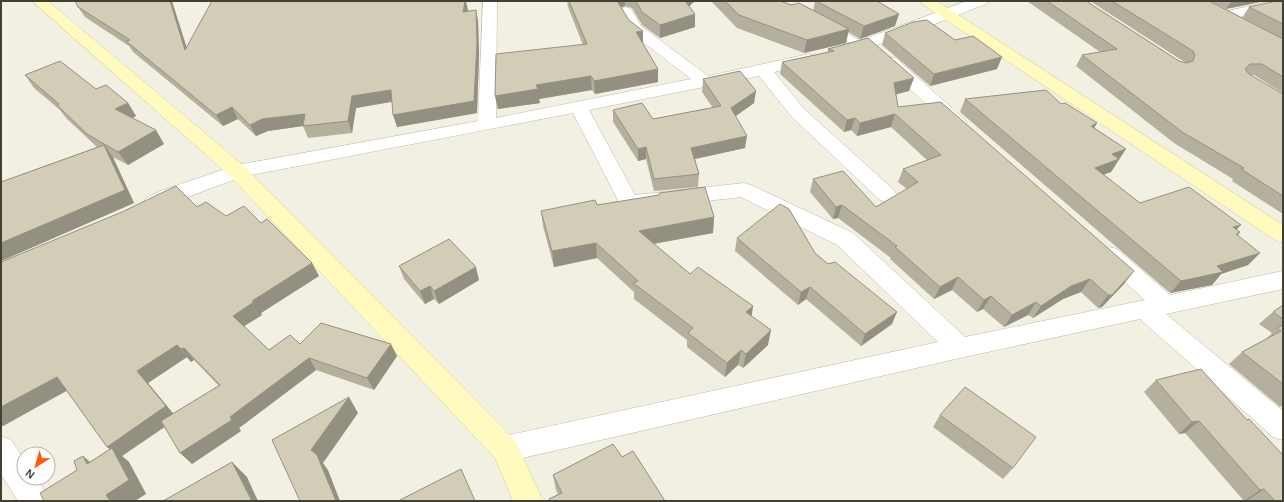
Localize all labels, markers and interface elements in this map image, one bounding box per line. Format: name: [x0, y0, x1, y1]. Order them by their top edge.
north arrow: [16, 446, 56, 486]
text: N: [23, 467, 37, 481]

